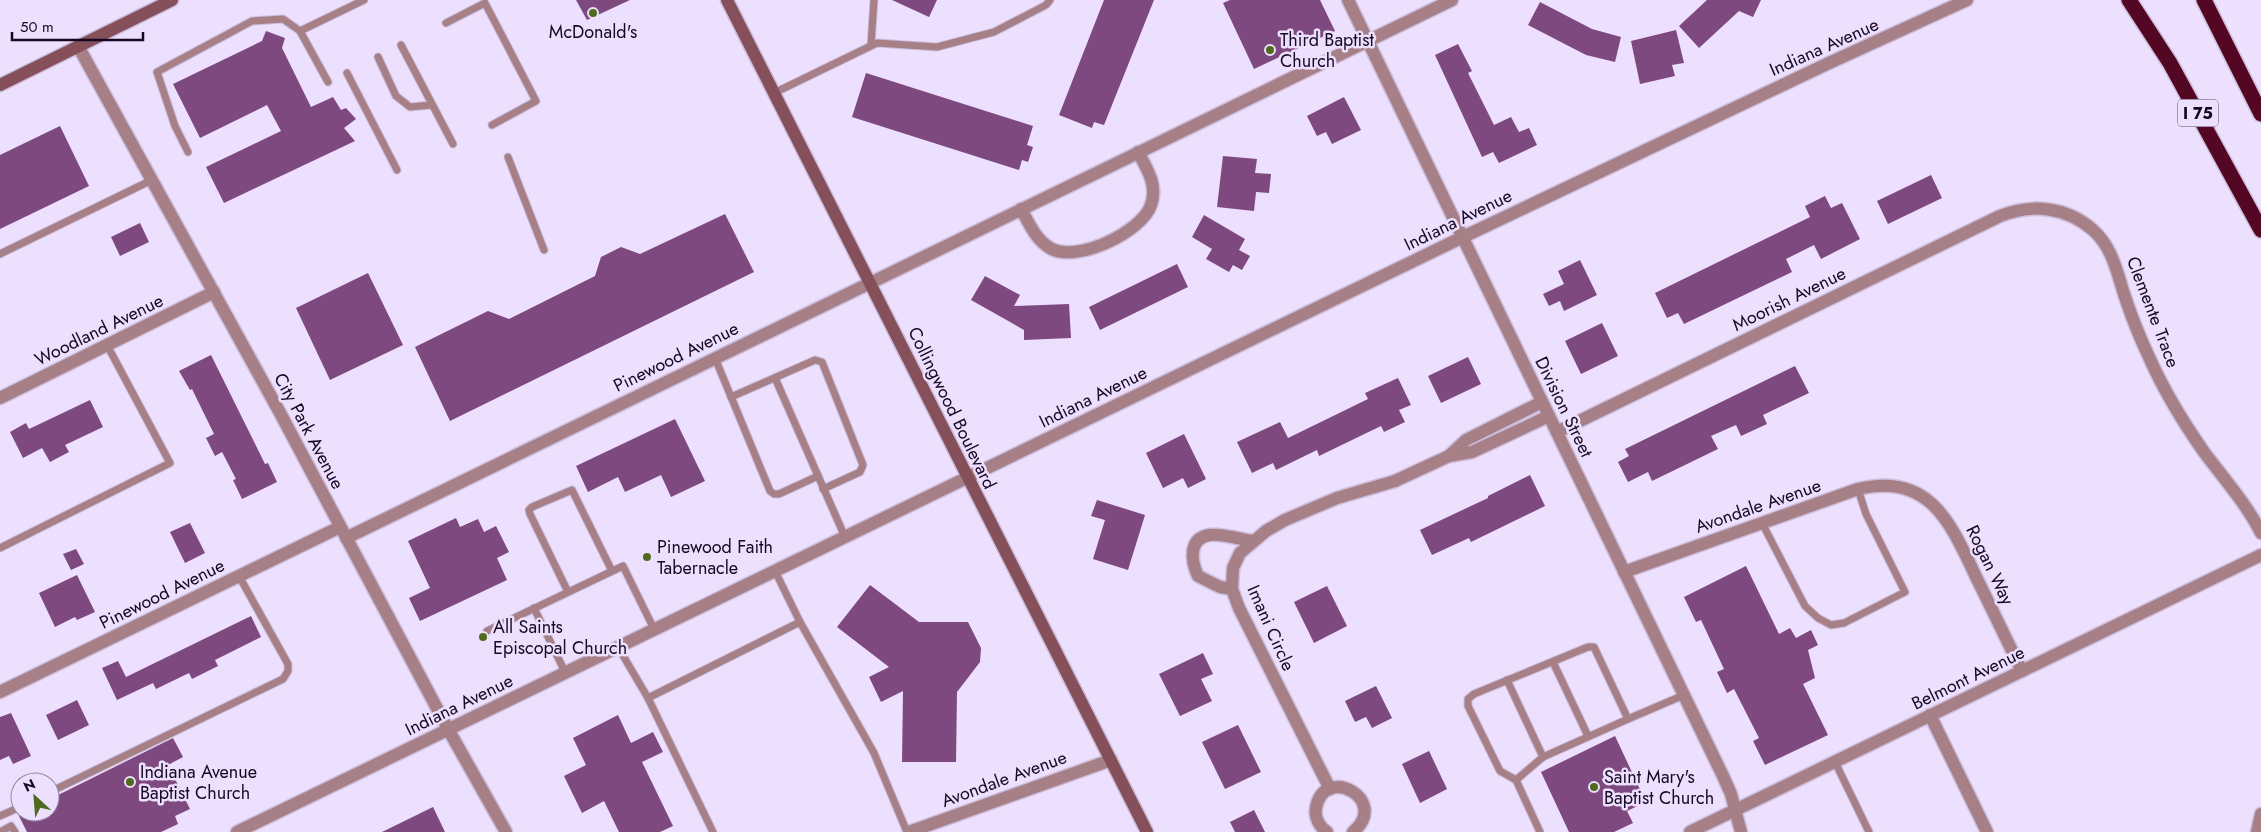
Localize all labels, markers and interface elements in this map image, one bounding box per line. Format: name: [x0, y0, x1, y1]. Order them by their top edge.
marker: McDonald's: [587, 7, 599, 19]
scale bar: [12, 10, 144, 42]
street label: Indiana Avenue: [1765, 11, 1883, 83]
text: 50 m: [20, 16, 54, 38]
place label: McDonald's: [549, 19, 637, 45]
place label: Third Baptist Church: [1280, 27, 1375, 74]
marker: Third Baptist Church: [1264, 44, 1276, 56]
road number: I 75: [2178, 100, 2218, 126]
street label: Indiana Avenue: [1400, 183, 1516, 257]
street label: Clemente Trace: [2120, 253, 2186, 371]
street label: Moorish Avenue: [1728, 260, 1850, 338]
street label: Woodland Avenue: [30, 288, 168, 372]
street label: Pinewood Avenue: [609, 315, 743, 399]
street label: Collingwood Boulevard: [901, 322, 1003, 494]
street label: Division Street: [1528, 352, 1600, 462]
street label: Indiana Avenue: [1035, 360, 1151, 434]
street label: City Park Avenue: [267, 368, 351, 494]
street label: Avondale Avenue: [1691, 472, 1825, 540]
street label: Rogan Way: [1959, 521, 2021, 609]
place label: Pinewood Faith Tabernacle: [657, 534, 773, 581]
marker: Pinewood Faith Tabernacle: [641, 551, 653, 563]
street label: Pinewood Avenue: [95, 552, 229, 636]
street label: Imani Circle: [1240, 581, 1302, 675]
place label: All Saints Episcopal Church: [493, 614, 627, 661]
marker: All Saints Episcopal Church: [477, 631, 489, 643]
street label: Belmont Avenue: [1907, 639, 2029, 717]
street label: Indiana Avenue: [401, 668, 517, 742]
street label: Avondale Avenue: [938, 744, 1070, 814]
place label: Indiana Avenue Baptist Church: [140, 759, 257, 806]
place label: Saint Mary's Baptist Church: [1604, 764, 1714, 811]
north arrow: [10, 772, 60, 822]
text: N: [20, 774, 39, 797]
marker: Indiana Avenue Baptist Church: [124, 776, 136, 788]
marker: Saint Mary's Baptist Church: [1588, 781, 1600, 793]

